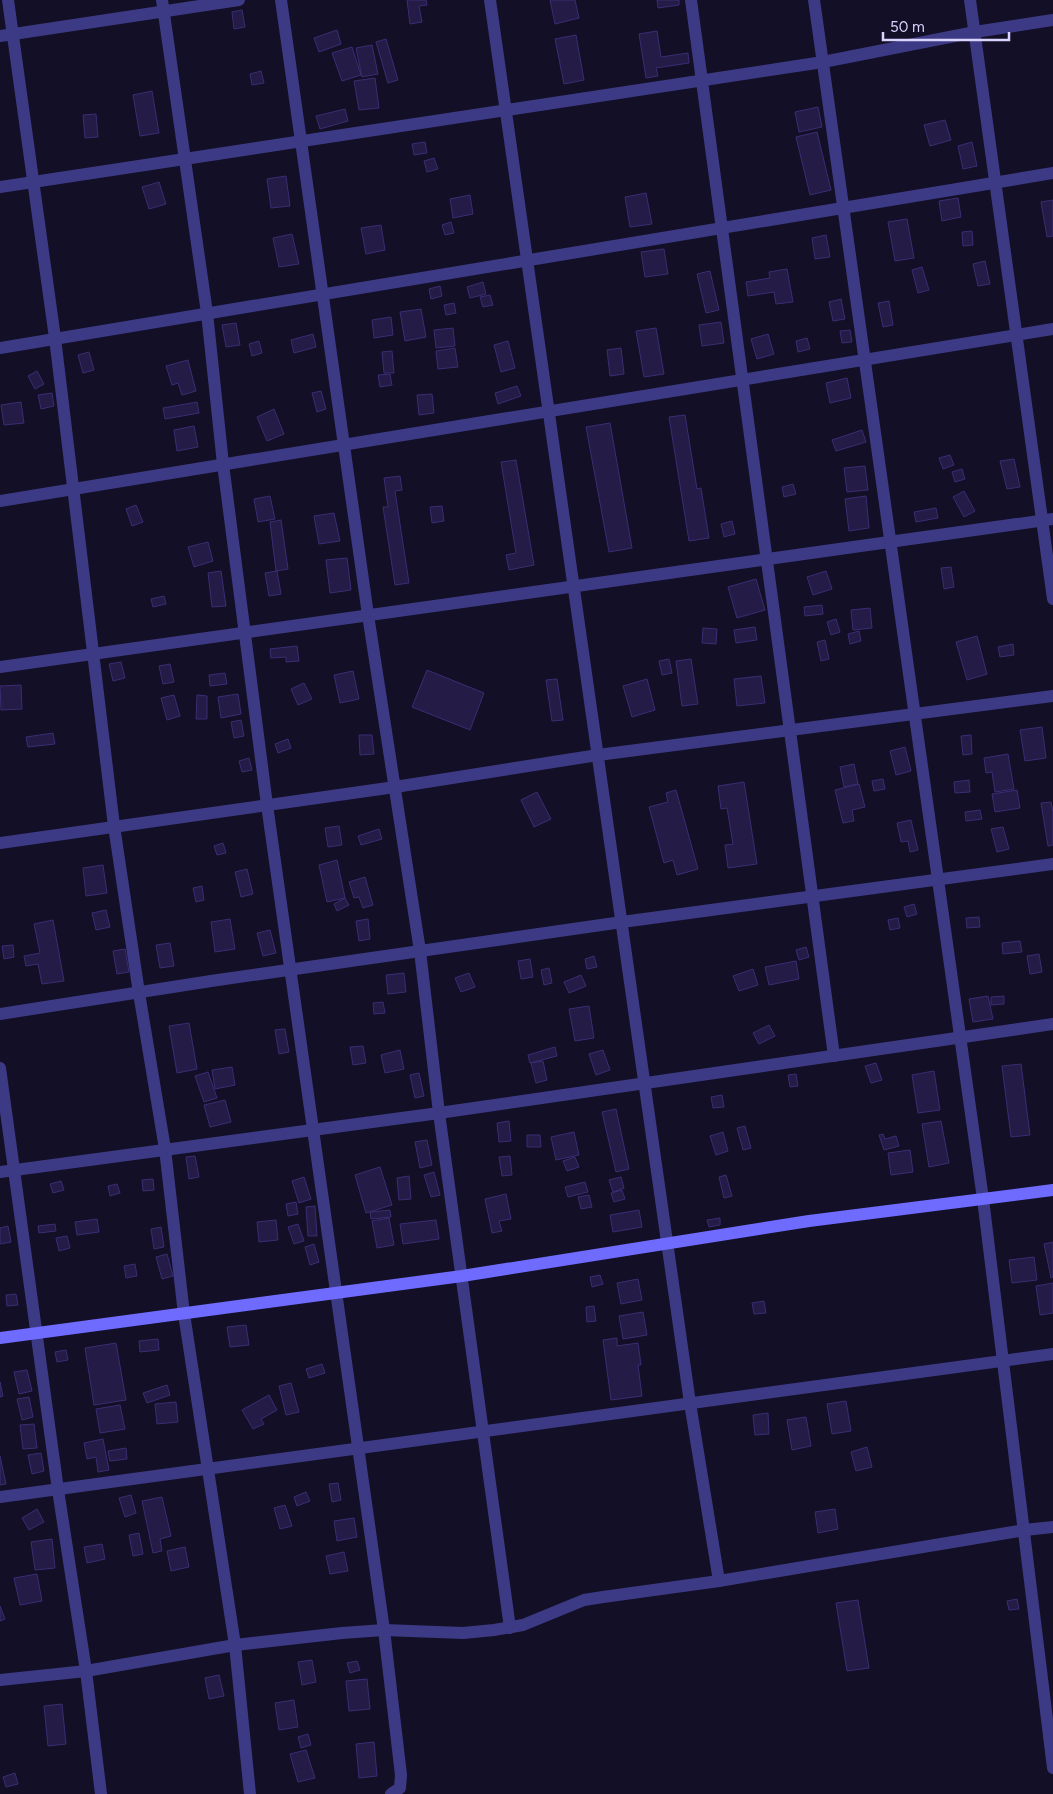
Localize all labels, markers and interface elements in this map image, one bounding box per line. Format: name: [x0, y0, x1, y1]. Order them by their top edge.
scale bar: [883, 10, 1009, 42]
text: 50 m: [890, 18, 925, 36]

